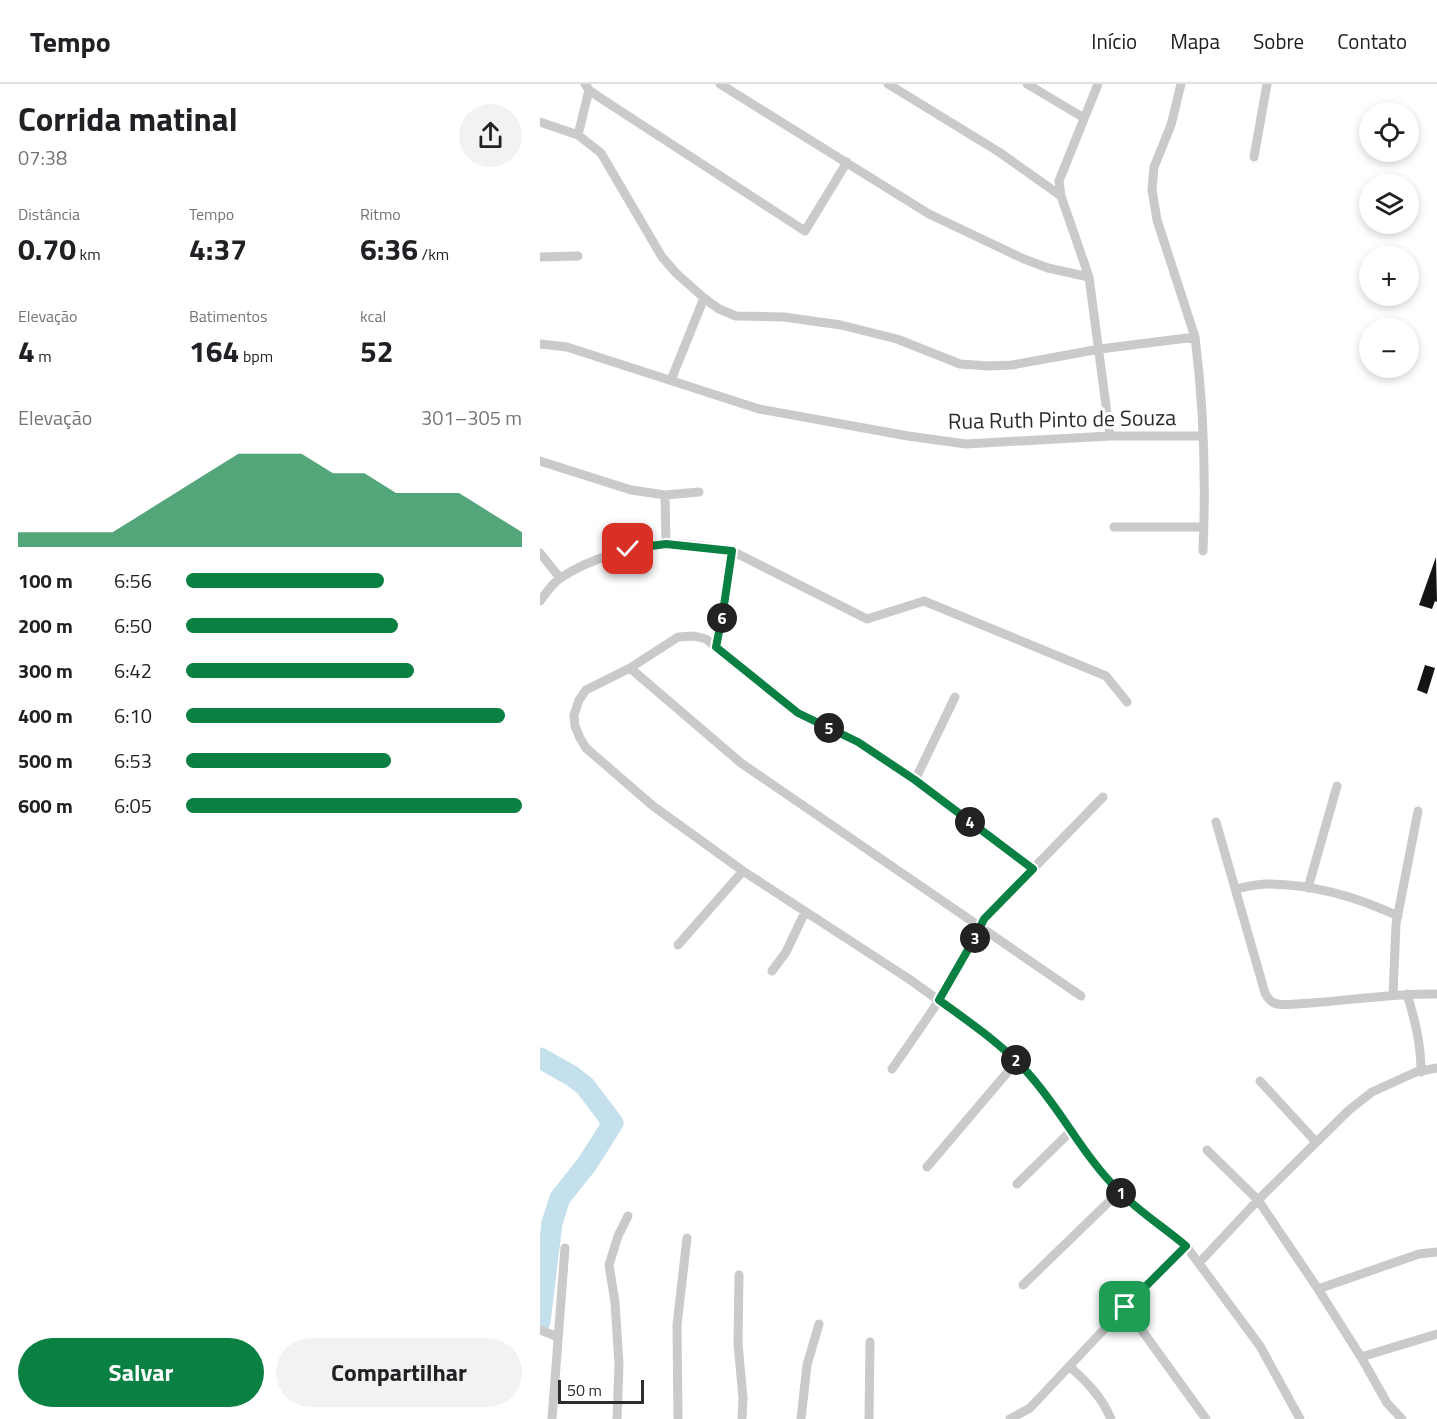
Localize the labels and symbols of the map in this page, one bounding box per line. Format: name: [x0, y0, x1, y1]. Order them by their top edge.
street label: Rua Ruth Pinto de Souza: [948, 400, 1176, 438]
pin: [602, 523, 653, 574]
pin: 6: [707, 603, 737, 633]
pin: 5: [814, 713, 844, 743]
pin: 4: [955, 807, 985, 837]
pin: 3: [960, 923, 990, 953]
pin: 2: [1001, 1045, 1031, 1075]
pin: 1: [1106, 1178, 1136, 1208]
pin: [1099, 1281, 1150, 1332]
scale bar: [558, 1377, 644, 1404]

